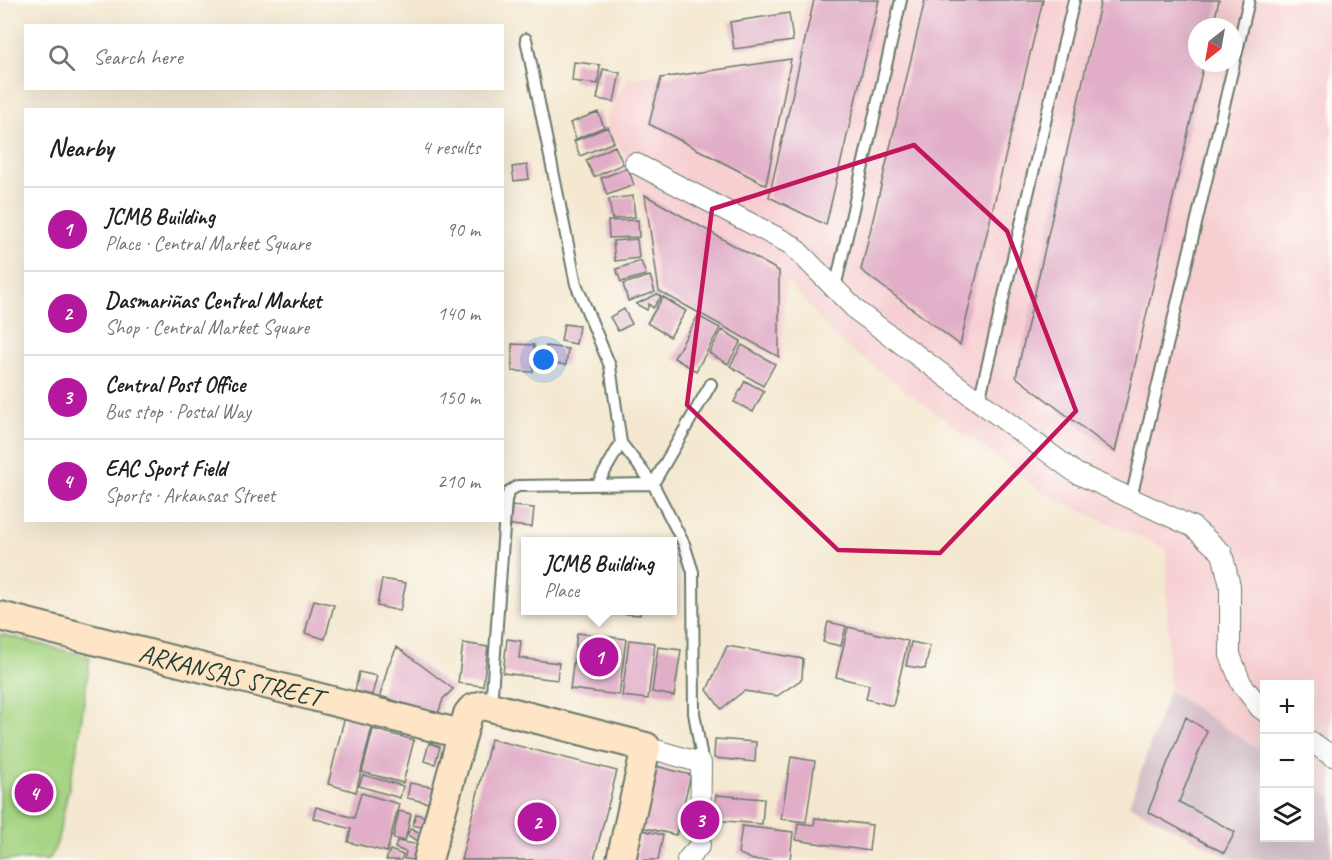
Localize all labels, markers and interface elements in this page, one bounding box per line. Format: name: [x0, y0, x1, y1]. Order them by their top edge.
north arrow: [1188, 18, 1242, 72]
search box: [24, 24, 504, 90]
icon: search: [45, 41, 78, 74]
text: Search here: [93, 43, 183, 71]
text: Nearby: [48, 131, 113, 164]
text: 4 results: [421, 135, 480, 160]
text: JCMB Building: [105, 203, 215, 231]
text: 1: [63, 217, 72, 242]
text: 90 m: [446, 217, 480, 242]
text: Place · Central Market Square: [105, 231, 310, 256]
text: Dasmariñas Central Market: [105, 287, 321, 315]
text: 2: [63, 301, 72, 326]
text: 140 m: [437, 301, 480, 326]
text: Shop · Central Market Square: [105, 315, 309, 340]
your location: [529, 345, 558, 374]
text: Central Post Office: [105, 371, 245, 399]
text: 3: [63, 385, 72, 410]
text: 150 m: [437, 385, 480, 410]
text: Bus stop · Postal Way: [105, 399, 251, 424]
text: EAC Sport Field: [105, 455, 226, 483]
text: 4: [63, 469, 72, 494]
text: 210 m: [437, 469, 480, 494]
text: Sports · Arkansas Street: [105, 483, 275, 508]
popup: [521, 537, 677, 615]
text: JCMB Building: [544, 550, 654, 578]
text: Place: [544, 578, 579, 603]
pin: 1: [580, 634, 618, 680]
street label: ARKANSAS STREET: [136, 636, 332, 716]
map controls: [1260, 680, 1314, 842]
button: +: [1260, 680, 1314, 734]
button: −: [1260, 734, 1314, 788]
pin: 4: [15, 770, 54, 816]
button: layers: [1260, 788, 1314, 842]
pin: 3: [680, 798, 720, 842]
pin: 2: [518, 800, 556, 844]

